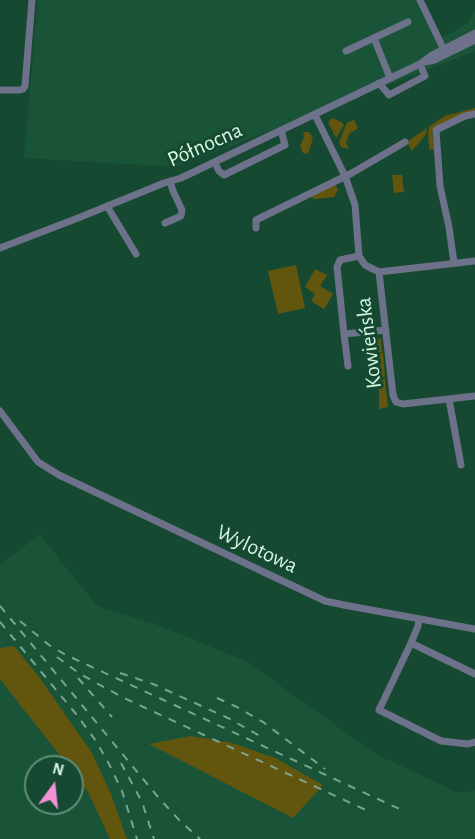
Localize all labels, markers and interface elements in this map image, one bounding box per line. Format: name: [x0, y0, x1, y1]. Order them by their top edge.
street label: Północna: [164, 117, 246, 173]
street label: Kowieńska: [350, 296, 388, 390]
street label: Wylotowa: [212, 519, 302, 579]
north arrow: [24, 755, 84, 815]
text: N: [51, 760, 66, 779]

